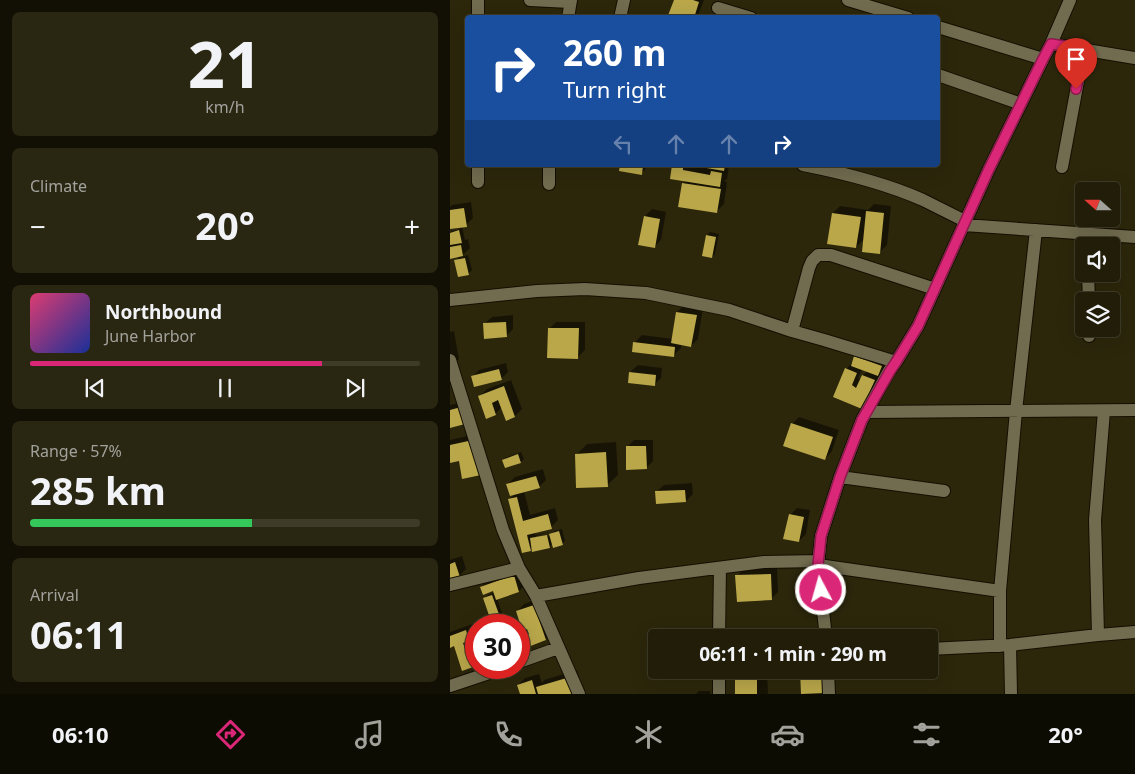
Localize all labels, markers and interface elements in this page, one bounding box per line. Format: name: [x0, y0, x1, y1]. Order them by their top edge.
text: 21: [188, 19, 262, 107]
text: 260 m: [563, 29, 666, 76]
icon: right: [480, 35, 545, 100]
pin: [1055, 38, 1097, 89]
icon: arrive: [1062, 45, 1090, 73]
text: Turn right: [563, 74, 666, 104]
text: km/h: [205, 96, 245, 118]
icon: left: [609, 130, 637, 158]
icon: ahead: [662, 130, 690, 158]
icon: ahead: [715, 130, 743, 158]
icon: right: [768, 130, 796, 158]
text: Climate: [30, 175, 87, 197]
north arrow: [1075, 182, 1120, 228]
map controls: [1075, 182, 1120, 337]
text: 20°: [195, 199, 255, 251]
text: −: [30, 207, 46, 245]
text: +: [404, 207, 420, 245]
button: sound: [1075, 237, 1120, 282]
button: layers: [1075, 292, 1120, 337]
text: Northbound: [105, 299, 222, 325]
text: June Harbor: [105, 325, 196, 347]
icon: previous: [81, 374, 109, 402]
icon: pause: [211, 374, 239, 402]
icon: next: [341, 374, 369, 402]
text: Range · 57%: [30, 440, 122, 462]
text: 285 km: [30, 464, 166, 516]
position arrow: [794, 563, 846, 615]
text: Arrival: [30, 584, 79, 606]
text: 06:11: [30, 608, 128, 660]
speed limit sign: 30: [465, 614, 530, 679]
text: 06:11 · 1 min · 290 m: [699, 641, 887, 667]
icon: directions: [213, 717, 248, 752]
icon: music: [352, 717, 387, 752]
icon: phone: [491, 717, 526, 752]
icon: climate: [631, 717, 666, 752]
icon: car: [770, 717, 805, 752]
icon: filters: [909, 717, 944, 752]
text: 06:10: [52, 719, 109, 749]
text: 20°: [1048, 719, 1083, 749]

